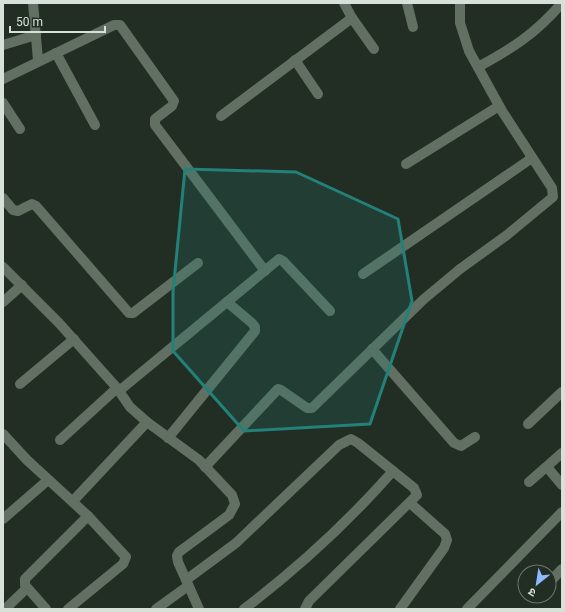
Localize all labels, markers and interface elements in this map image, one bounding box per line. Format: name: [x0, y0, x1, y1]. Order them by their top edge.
scale bar: [10, 8, 105, 34]
text: 50 m: [16, 15, 43, 29]
north arrow: [517, 564, 557, 604]
text: उ: [526, 585, 538, 599]

